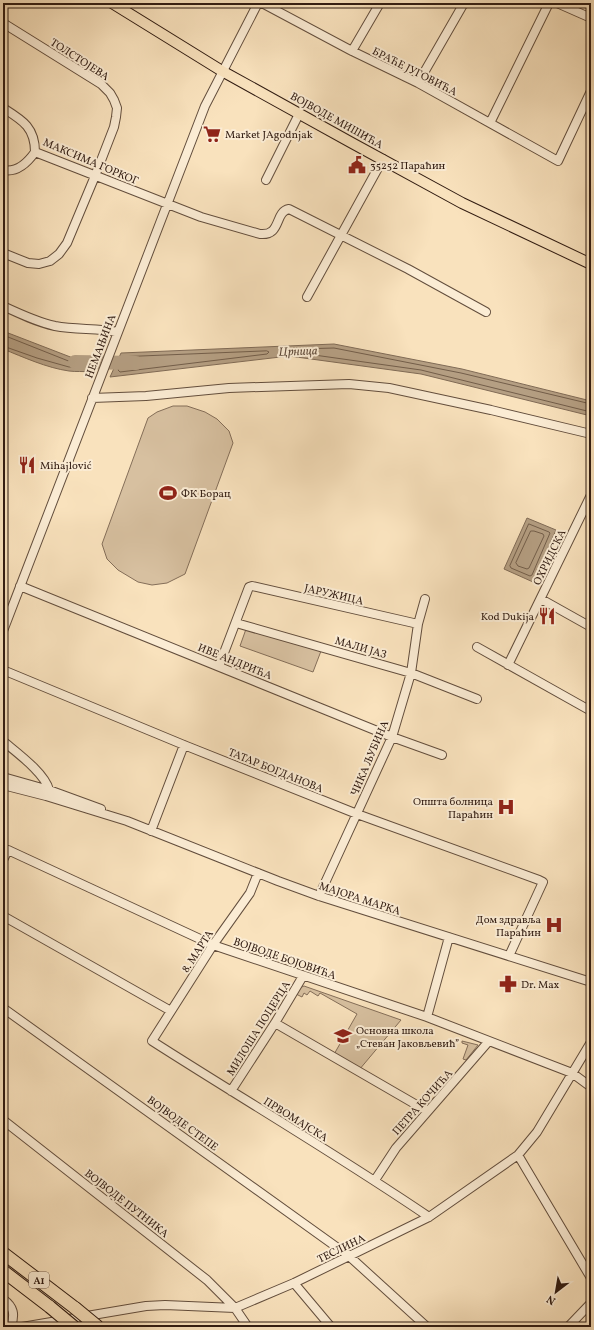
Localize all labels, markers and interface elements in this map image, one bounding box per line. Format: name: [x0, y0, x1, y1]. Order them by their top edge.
street label: ТОЛСТОЈЕВА: [47, 36, 112, 85]
street label: БРАЋЕ ЈУГОВИЋА: [369, 44, 460, 100]
street label: ВОЈВОДЕ МИШИЋА: [287, 90, 386, 153]
supermarket icon: Market JAgodnjak: [202, 124, 222, 144]
place label: Market JAgodnjak: [225, 128, 313, 143]
street label: МАКСИМА ГОРКОГ: [40, 135, 141, 189]
public building icon: 35252 Параћин: [347, 155, 367, 175]
place label: 35252 Параћин: [370, 159, 446, 174]
street label: НЕМАЊИНА: [82, 312, 121, 381]
water label: Црница: [278, 343, 318, 361]
restaurant icon: Mihajlović: [17, 455, 37, 475]
place label: Mihajlović: [40, 459, 92, 474]
sports icon: ФК Борац: [158, 483, 178, 503]
place label: ФК Борац: [181, 487, 231, 502]
street label: ОХРИДСКА: [530, 527, 570, 588]
street label: ЈАРУЖИЦА: [303, 581, 365, 610]
restaurant icon: Kod Dukija: [537, 606, 557, 626]
place label: Kod Dukija: [481, 610, 535, 625]
street label: МАЛИ ЈАЗ: [333, 634, 388, 663]
street label: ИВЕ АНДРИЋА: [195, 641, 274, 684]
street label: ЧИКА ЉУБИНА: [348, 718, 393, 799]
street label: ТАТАР БОГДАНОВА: [226, 745, 325, 797]
place label: Општа болница Параћин: [413, 795, 494, 823]
hospital icon: Општа болница Параћин: [496, 797, 516, 817]
street label: МАЈОРА МАРКА: [317, 879, 403, 920]
place label: Дом здравља Параћин: [476, 913, 542, 941]
hospital icon: Дом здравља Параћин: [544, 915, 564, 935]
street label: 8. МАРТА: [179, 927, 218, 976]
street label: ВОЈВОДЕ БОЈОВИЋА: [231, 935, 338, 984]
pharmacy icon: Dr. Max: [498, 974, 518, 994]
street label: МИЛОША ПОЦЕРЦА: [224, 978, 295, 1079]
place label: Dr. Max: [521, 978, 560, 993]
place label: Основна школа „Стеван Јаковљевић”: [356, 1024, 459, 1052]
school or university icon: Основна школа „Стеван Јаковљевић”: [333, 1026, 353, 1046]
street label: ПЕТРА КОЧИЋА: [390, 1067, 457, 1139]
street label: ВОЈВОДЕ СТЕПЕ: [143, 1093, 221, 1155]
street label: ПРВОМАЈСКА: [260, 1094, 331, 1146]
street label: ВОЈВОДЕ ПУТНИКА: [81, 1167, 172, 1242]
street label: ТЕСЛИНА: [315, 1231, 368, 1267]
road number: A1: [29, 1272, 49, 1288]
north arrow: [536, 1272, 576, 1312]
text: N: [544, 1291, 559, 1308]

